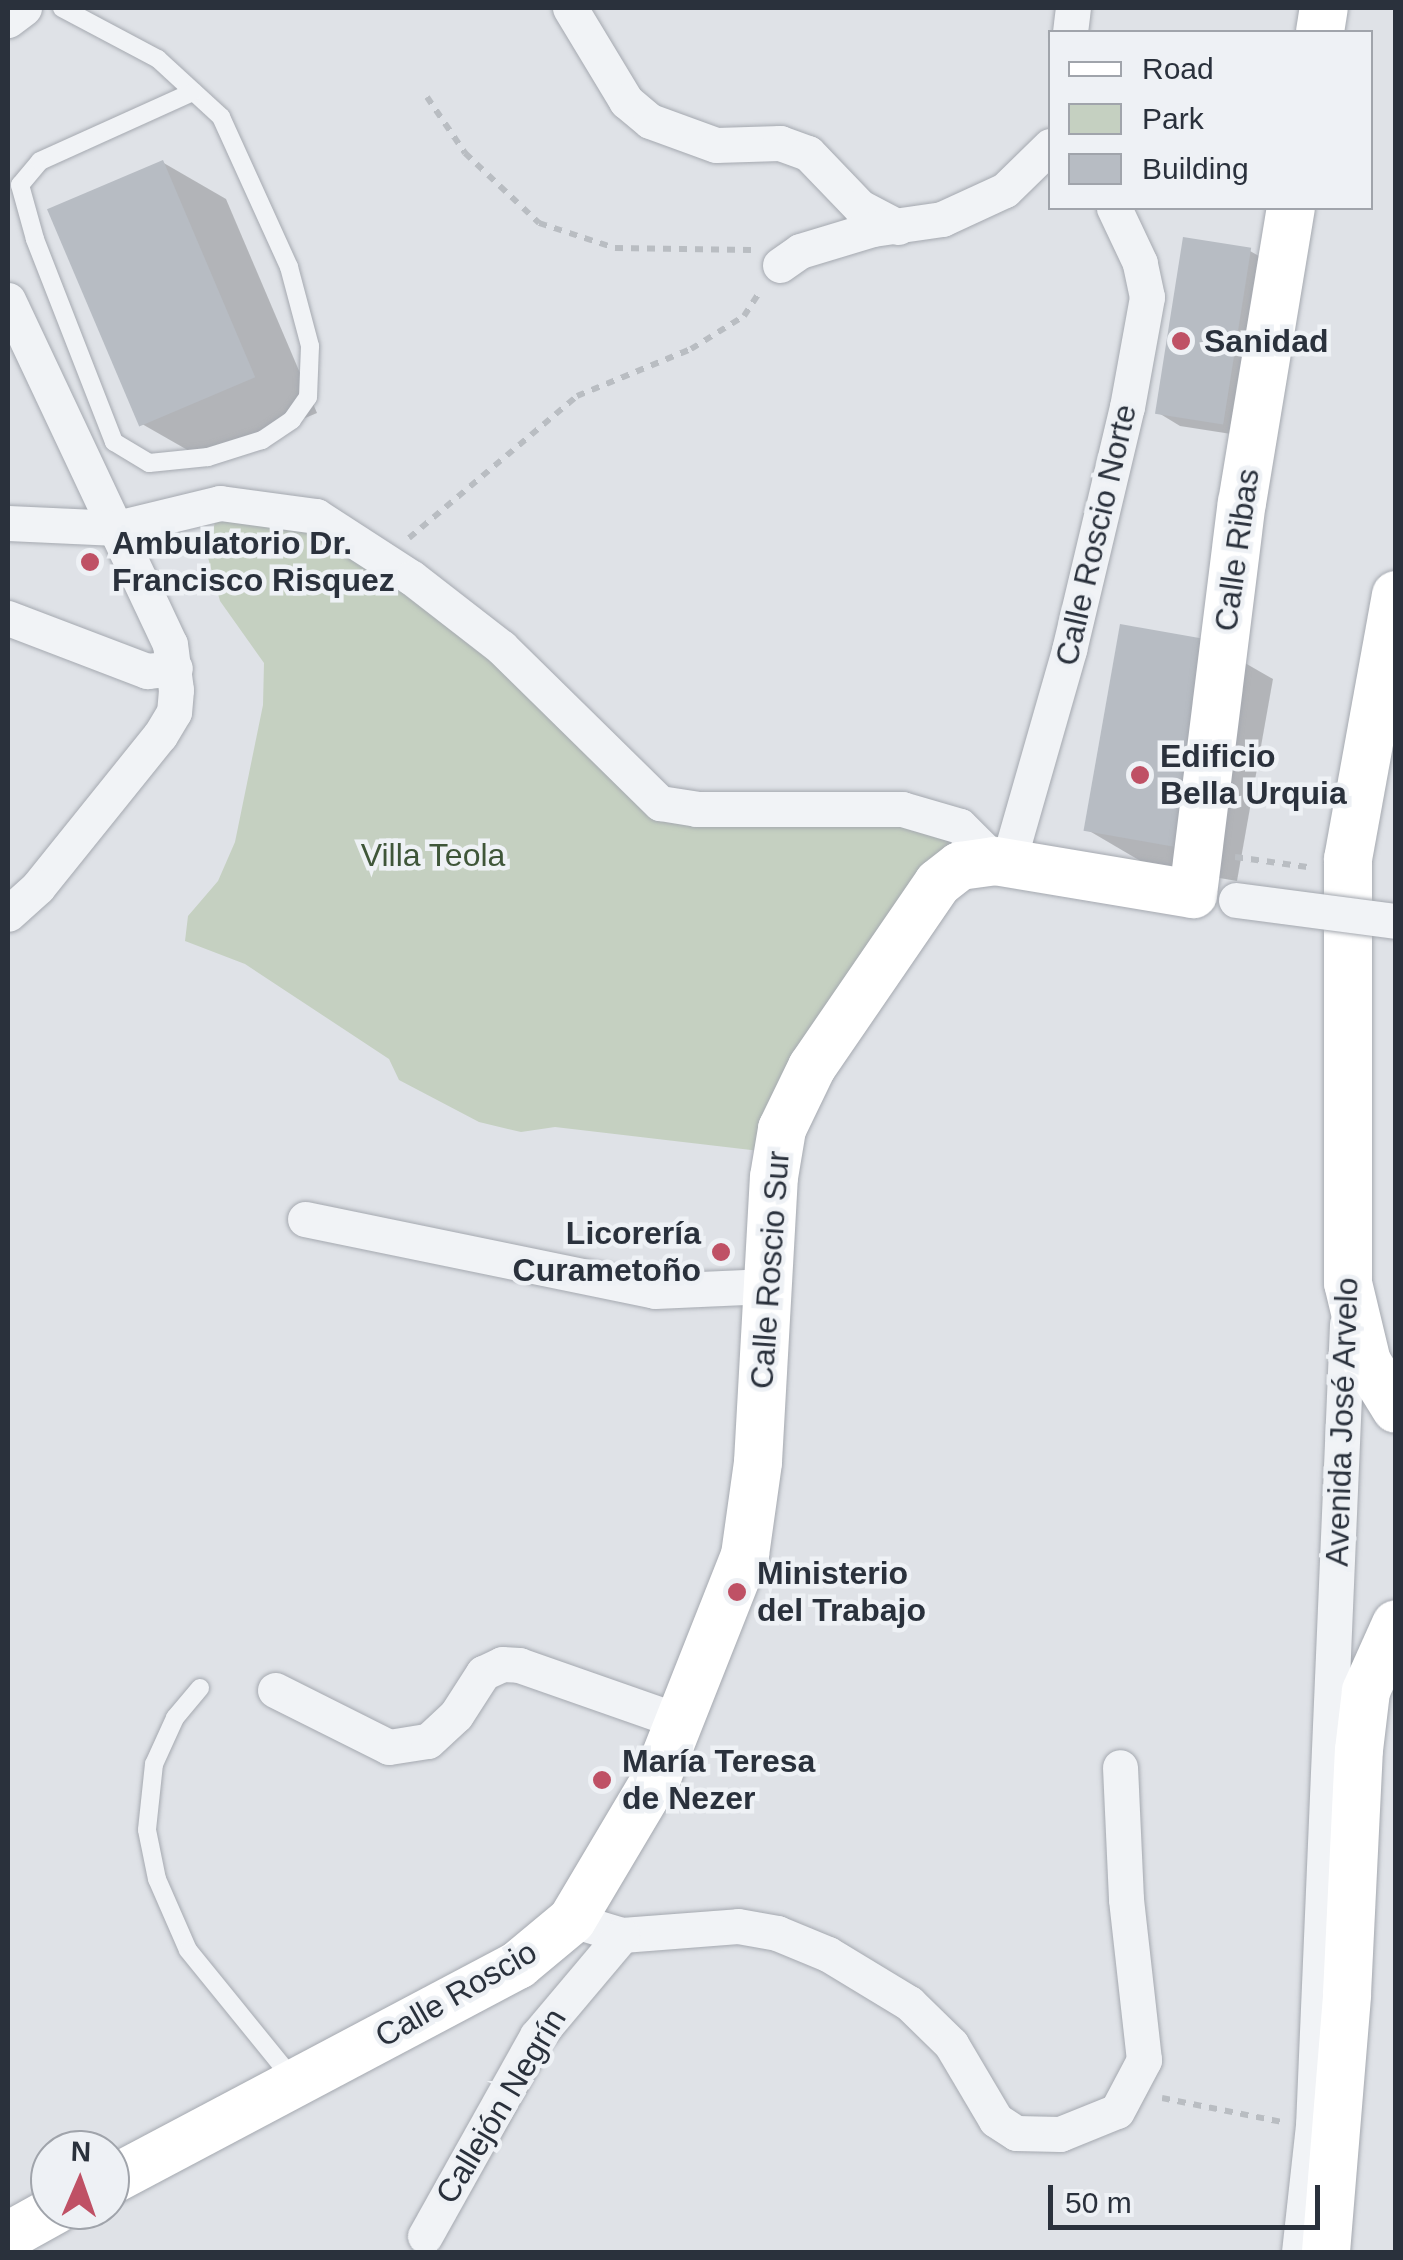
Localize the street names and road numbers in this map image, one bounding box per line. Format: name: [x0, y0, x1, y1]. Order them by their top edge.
street label: Calle Roscio Norte: [1047, 401, 1145, 669]
street label: Calle Ribas: [1207, 466, 1267, 634]
street label: Calle Roscio Sur: [743, 1150, 797, 1390]
street label: Avenida José Arvelo: [1318, 1276, 1366, 1568]
street label: Calle Roscio: [369, 1932, 543, 2056]
street label: Callejón Negrín: [428, 2002, 574, 2210]

